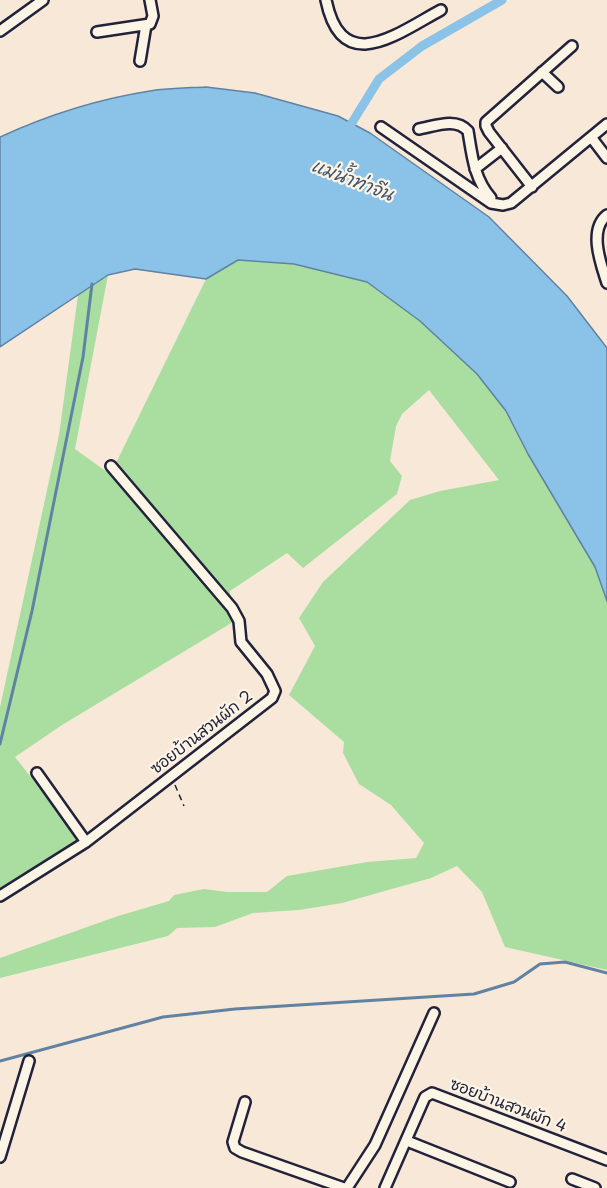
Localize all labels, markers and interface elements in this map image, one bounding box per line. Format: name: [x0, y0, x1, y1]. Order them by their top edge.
water label: แม่น้ำท่าจีน: [308, 156, 396, 206]
street label: ซอยบ้านสวนผัก 2: [147, 687, 257, 779]
street label: ซอยบ้านสวนผัก 4: [447, 1075, 569, 1137]

